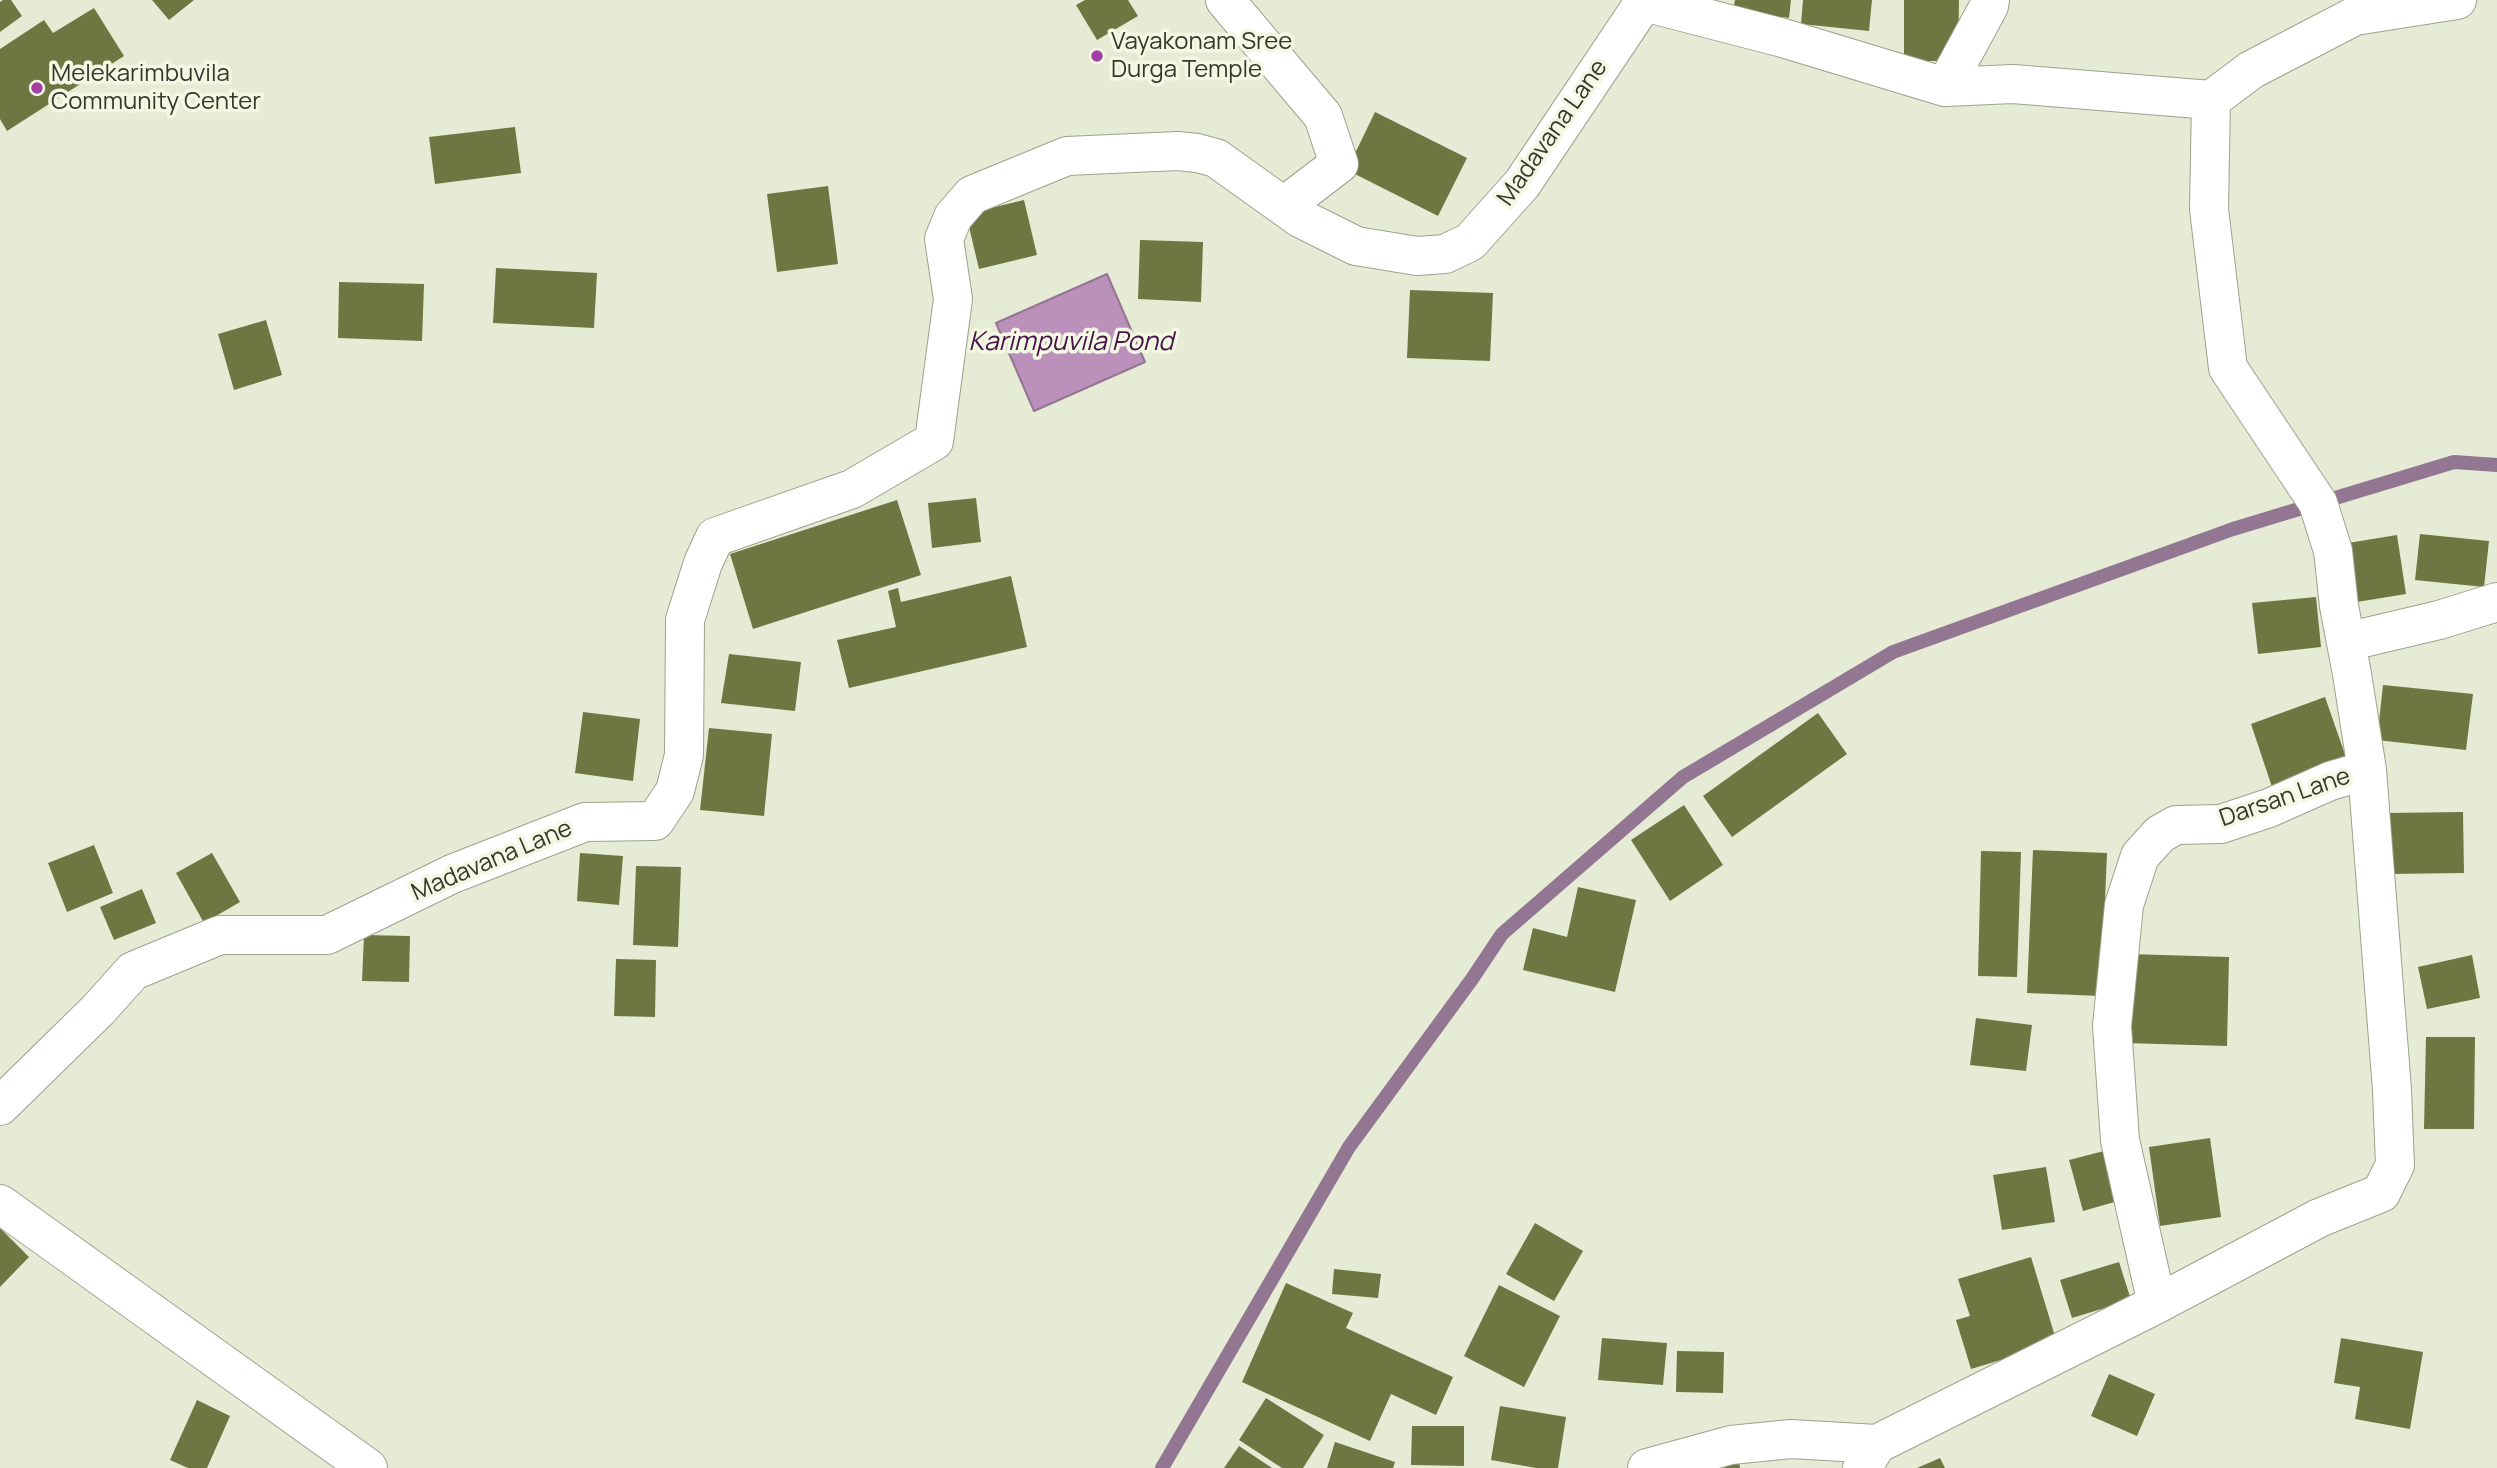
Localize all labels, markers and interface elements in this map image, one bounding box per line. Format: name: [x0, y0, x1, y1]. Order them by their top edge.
place label: Vayakonam Sree Durga Temple: [1111, 28, 1292, 84]
marker: Vayakonam Sree Durga Temple: [1089, 48, 1105, 64]
street label: Madavana Lane: [1492, 54, 1614, 212]
place label: Melekarimbuvila Community Center: [51, 60, 261, 116]
marker: Melekarimbuvila Community Center: [29, 80, 45, 96]
water label: Karimpuvila Pond: [969, 327, 1173, 359]
street label: Darsan Lane: [2216, 762, 2354, 834]
street label: Madavana Lane: [407, 814, 577, 908]

